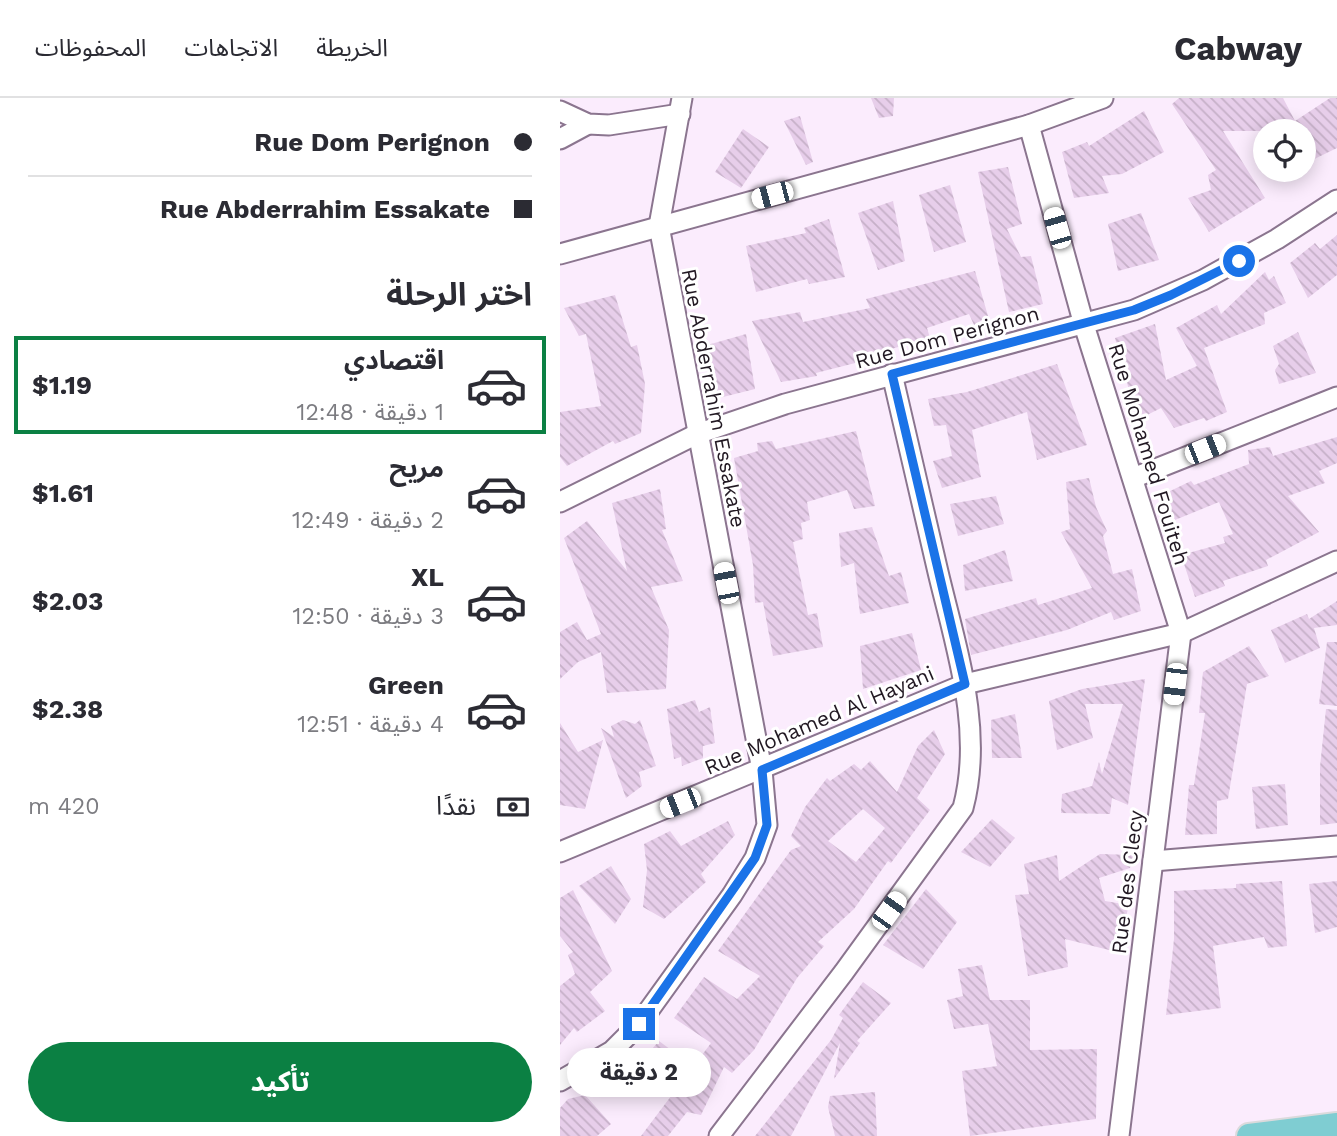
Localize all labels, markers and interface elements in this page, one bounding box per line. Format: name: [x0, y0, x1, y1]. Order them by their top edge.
text: Cabway: [1174, 29, 1302, 68]
text: المحفوظات: [35, 34, 146, 62]
text: الاتجاهات: [184, 34, 278, 62]
text: الخريطة: [316, 34, 388, 62]
map controls: [1253, 119, 1316, 182]
button: locate: [1253, 119, 1316, 182]
text: Rue Dom Perignon: [254, 127, 490, 157]
car: [749, 179, 796, 211]
text: Rue Abderrahim Essakate: [160, 194, 490, 224]
car: [1042, 205, 1073, 251]
route start: [1223, 245, 1255, 277]
street label: Rue Abderrahim Essakate: [677, 266, 751, 530]
text: اختر الرحلة: [386, 275, 532, 313]
street label: Rue Dom Perignon: [852, 300, 1042, 374]
street label: Rue Mohamed Fouiteh: [1103, 340, 1195, 568]
text: اقتصادي: [344, 345, 444, 375]
icon: car: [465, 354, 528, 417]
text: $1.19: [32, 370, 92, 400]
text: 1 دقيقة · 12:48: [296, 399, 444, 426]
car: [1182, 431, 1229, 467]
text: مريح: [389, 453, 444, 483]
icon: car: [465, 462, 528, 525]
text: $1.61: [32, 478, 94, 508]
text: 2 دقيقة · 12:49: [292, 507, 444, 534]
car: [712, 560, 741, 606]
text: XL: [411, 562, 444, 592]
icon: car: [465, 570, 528, 633]
text: $2.03: [32, 586, 103, 616]
text: 3 دقيقة · 12:50: [293, 603, 444, 630]
street label: Rue Mohamed Al Hayani: [700, 660, 938, 780]
car: [1163, 662, 1188, 706]
text: Green: [368, 670, 444, 700]
icon: car: [465, 678, 528, 741]
text: $2.38: [32, 694, 103, 724]
text: 4 دقيقة · 12:51: [297, 711, 444, 738]
car: [657, 785, 704, 821]
icon: cash: [494, 788, 532, 826]
text: نقدًا: [436, 791, 476, 821]
text: 420 m: [28, 793, 100, 820]
street label: Rue des Clecy: [1106, 809, 1148, 955]
car: [869, 888, 910, 934]
route end: [623, 1008, 655, 1040]
button: تأكيد: [28, 1042, 532, 1122]
callout: 2 دقيقة: [567, 1048, 711, 1098]
text: 2 دقيقة: [600, 1059, 678, 1086]

